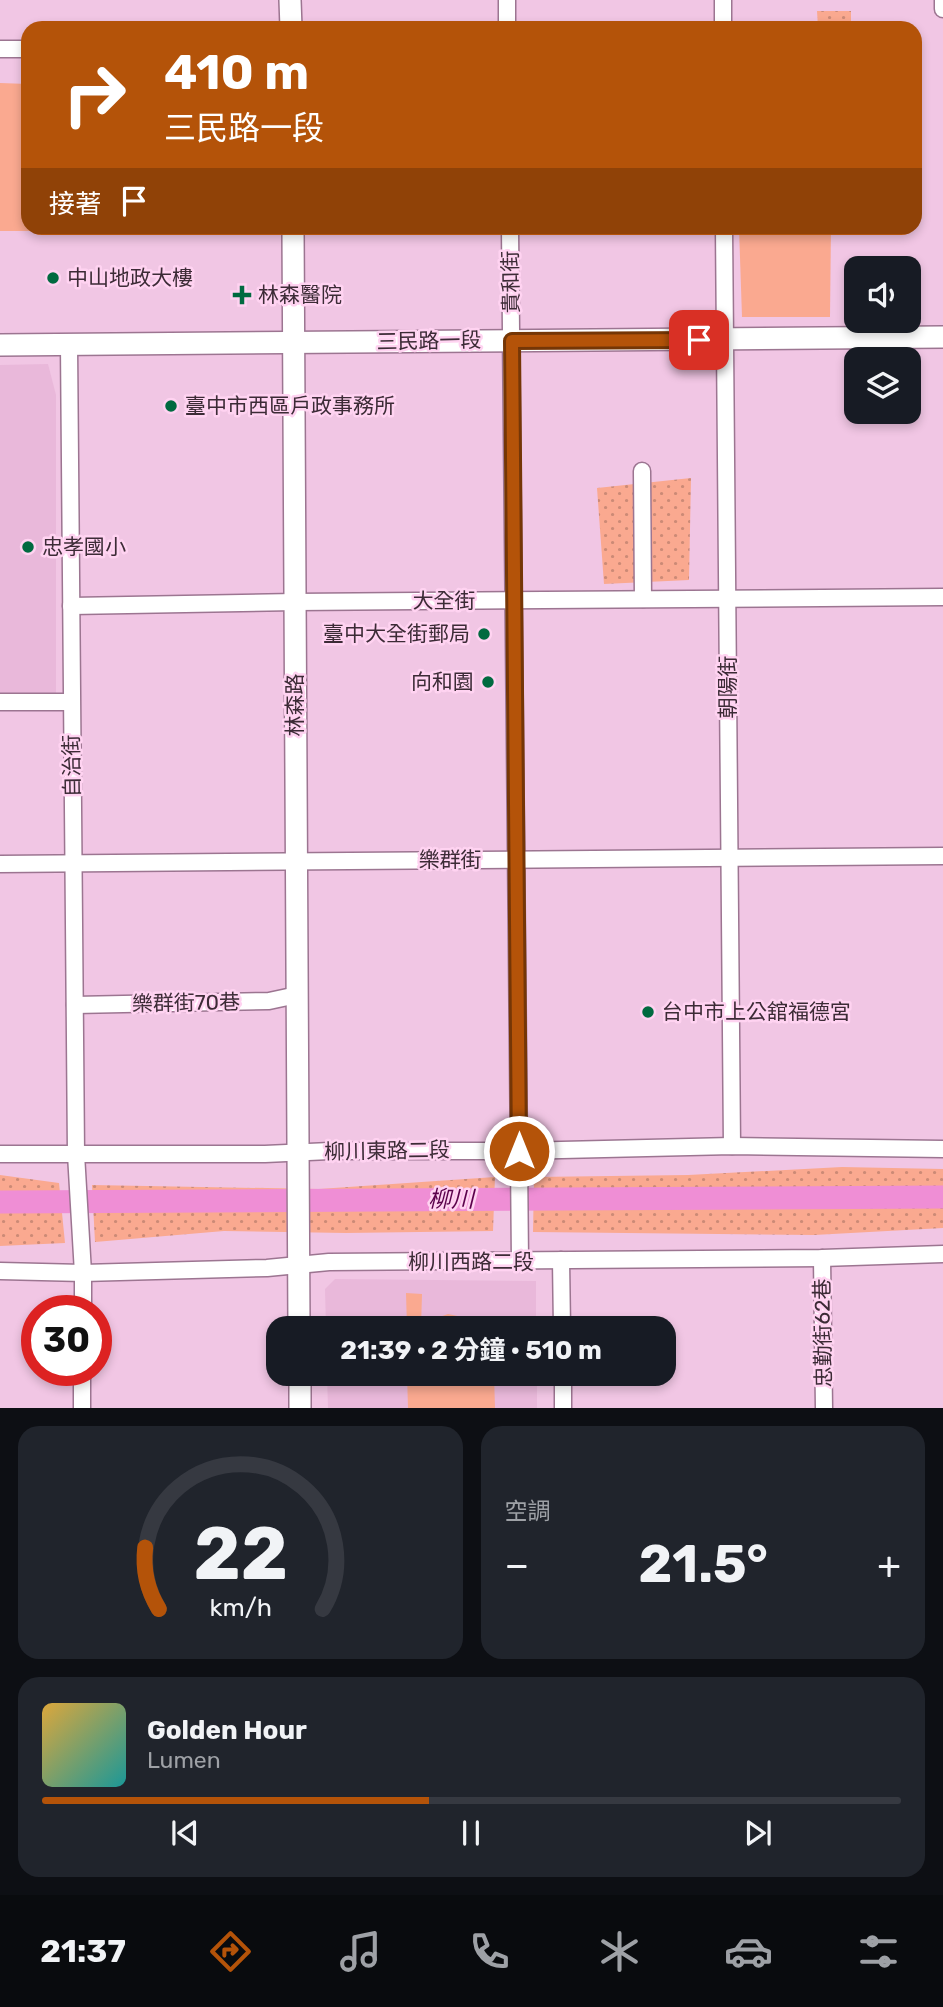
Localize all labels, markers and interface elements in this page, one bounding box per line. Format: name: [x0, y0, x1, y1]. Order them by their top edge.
text: 410 m: [164, 43, 309, 101]
icon: right: [49, 49, 140, 140]
text: 三民路一段: [164, 109, 324, 147]
icon: arrive: [115, 182, 153, 220]
text: 接著: [49, 189, 101, 220]
street label: 貴和街: [497, 250, 524, 314]
map controls: [844, 256, 921, 424]
button: sound: [844, 256, 921, 333]
place label: 中山地政大樓: [67, 265, 193, 290]
marker: 中山地政大樓: [45, 270, 61, 286]
place label: 林森醫院: [258, 282, 342, 307]
marker: 林森醫院: [232, 285, 252, 305]
pin: [669, 310, 729, 370]
icon: arrive: [680, 321, 718, 359]
street label: 三民路一段: [376, 327, 482, 354]
button: layers: [844, 347, 921, 424]
place label: 臺中市西區戶政事務所: [185, 393, 395, 418]
marker: 臺中市西區戶政事務所: [163, 398, 179, 414]
place label: 忠孝國小: [42, 534, 126, 559]
marker: 忠孝國小: [20, 539, 36, 555]
street label: 大全街: [413, 588, 476, 613]
place label: 臺中大全街郵局: [323, 621, 470, 646]
marker: 臺中大全街郵局: [476, 626, 492, 642]
street label: 朝陽街: [715, 656, 740, 719]
place label: 向和園: [411, 669, 474, 694]
street label: 林森路: [282, 674, 307, 737]
marker: 向和園: [480, 674, 496, 690]
street label: 自治街: [58, 734, 85, 798]
street label: 樂群街: [419, 847, 482, 872]
street label: 樂群街70巷: [132, 989, 240, 1016]
place label: 台中市上公舘福德宮: [662, 999, 851, 1024]
marker: 台中市上公舘福德宮: [640, 1004, 656, 1020]
position arrow: [482, 1114, 556, 1188]
street label: 柳川東路二段: [324, 1137, 450, 1164]
water label: 柳川: [428, 1185, 477, 1213]
street label: 柳川西路二段: [408, 1249, 534, 1274]
street label: 忠勤街62巷: [809, 1278, 836, 1388]
speed limit sign: 30: [21, 1295, 112, 1386]
text: 21:39 · 2 分鐘 · 510 m: [340, 1335, 602, 1366]
text: 空調: [505, 1497, 551, 1525]
text: 22: [193, 1511, 288, 1597]
text: 21.5°: [639, 1533, 768, 1595]
text: −: [505, 1542, 529, 1588]
text: +: [877, 1542, 901, 1588]
text: km/h: [209, 1592, 271, 1621]
text: Golden Hour: [147, 1715, 307, 1746]
text: Lumen: [147, 1746, 221, 1774]
icon: previous: [166, 1814, 204, 1852]
icon: pause: [452, 1814, 490, 1852]
icon: next: [739, 1814, 777, 1852]
icon: directions: [206, 1927, 255, 1976]
icon: music: [336, 1927, 385, 1976]
icon: phone: [465, 1927, 514, 1976]
icon: climate: [595, 1927, 644, 1976]
icon: car: [724, 1927, 773, 1976]
icon: filters: [854, 1927, 903, 1976]
text: 21:37: [40, 1932, 126, 1970]

